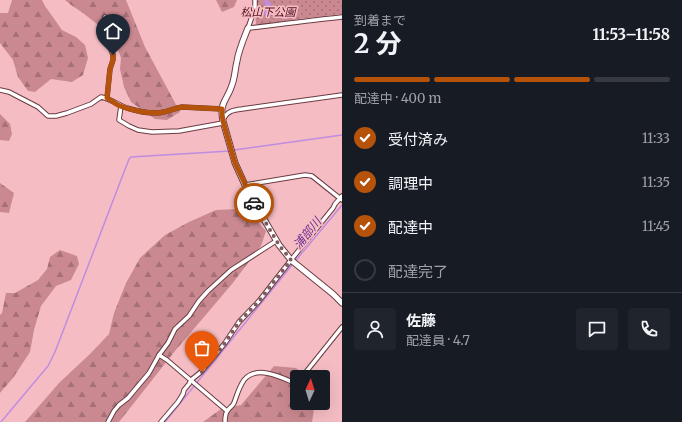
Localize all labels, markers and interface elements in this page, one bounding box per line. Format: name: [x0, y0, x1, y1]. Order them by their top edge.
park label: 松山下公園: [241, 5, 297, 19]
text: 到着まで: [354, 12, 406, 29]
pin: [96, 14, 130, 55]
icon: home: [102, 20, 124, 42]
text: 11:53–11:58: [592, 25, 670, 44]
text: 2 分: [354, 27, 401, 60]
text: 配達中 · 400 m: [354, 90, 441, 107]
icon: check: [354, 127, 376, 149]
text: 受付済み: [388, 130, 448, 149]
text: 11:33: [642, 130, 670, 147]
icon: check: [354, 171, 376, 193]
text: 調理中: [388, 174, 433, 193]
text: 11:35: [642, 174, 670, 191]
courier: [234, 183, 274, 223]
icon: car: [243, 192, 265, 214]
water label: 浦部川: [290, 213, 325, 252]
icon: check: [354, 215, 376, 237]
text: 配達中: [388, 218, 433, 237]
text: 11:45: [642, 218, 670, 235]
text: 配達完了: [388, 262, 448, 281]
button: person: [354, 308, 396, 350]
button: chat: [576, 308, 618, 350]
button: phone: [628, 308, 670, 350]
text: 佐藤: [406, 311, 436, 330]
pin: [185, 331, 219, 372]
text: 配達員 · 4.7: [406, 332, 470, 349]
icon: bag: [191, 337, 213, 359]
north arrow: [290, 370, 330, 410]
map controls: [290, 370, 330, 410]

